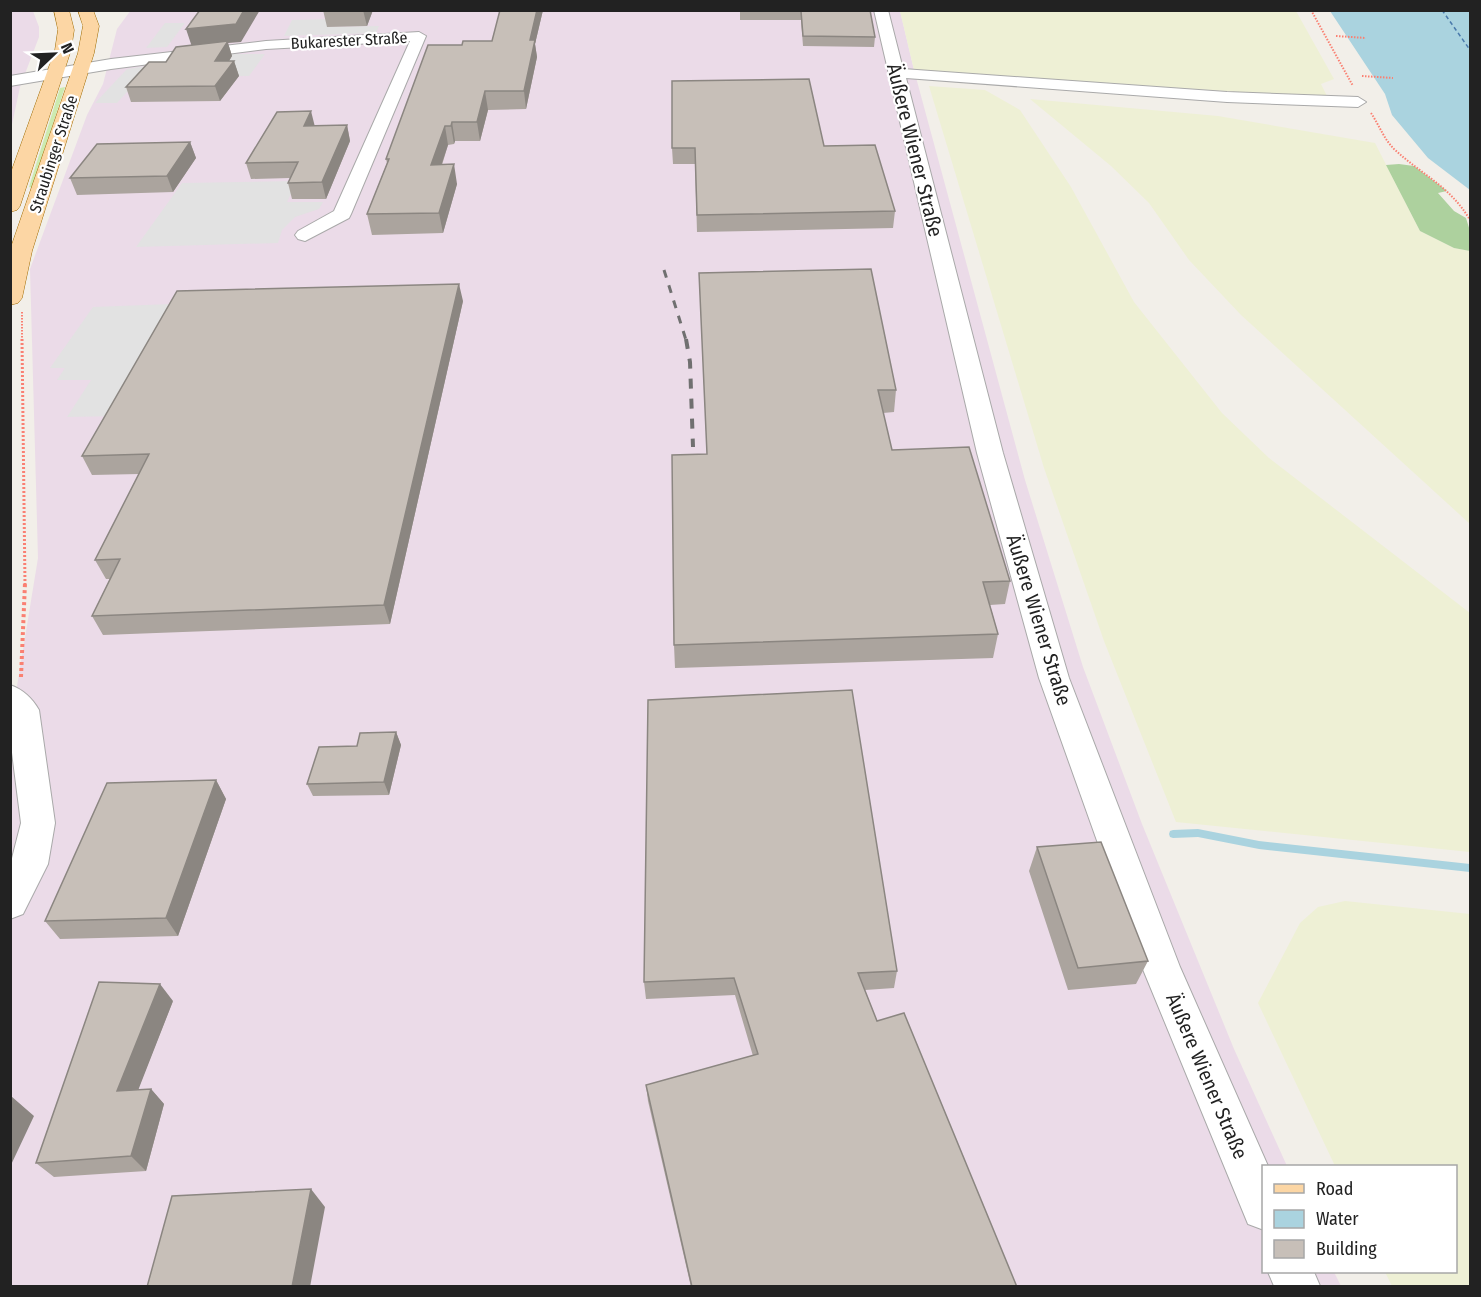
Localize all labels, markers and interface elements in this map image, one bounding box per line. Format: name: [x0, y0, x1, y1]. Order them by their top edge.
north arrow: [24, 24, 84, 84]
street label: Bukarester Straße: [290, 28, 408, 53]
text: N: [57, 40, 78, 56]
street label: Äußere Wiener Straße: [882, 61, 948, 239]
street label: Straubinger Straße: [26, 93, 81, 215]
street label: Äußere Wiener Straße: [1002, 531, 1076, 709]
street label: Äußere Wiener Straße: [1161, 989, 1253, 1163]
legend: [1262, 1165, 1457, 1273]
text: Road: [1316, 1178, 1353, 1200]
text: Water: [1316, 1208, 1359, 1230]
text: Building: [1316, 1238, 1377, 1260]

